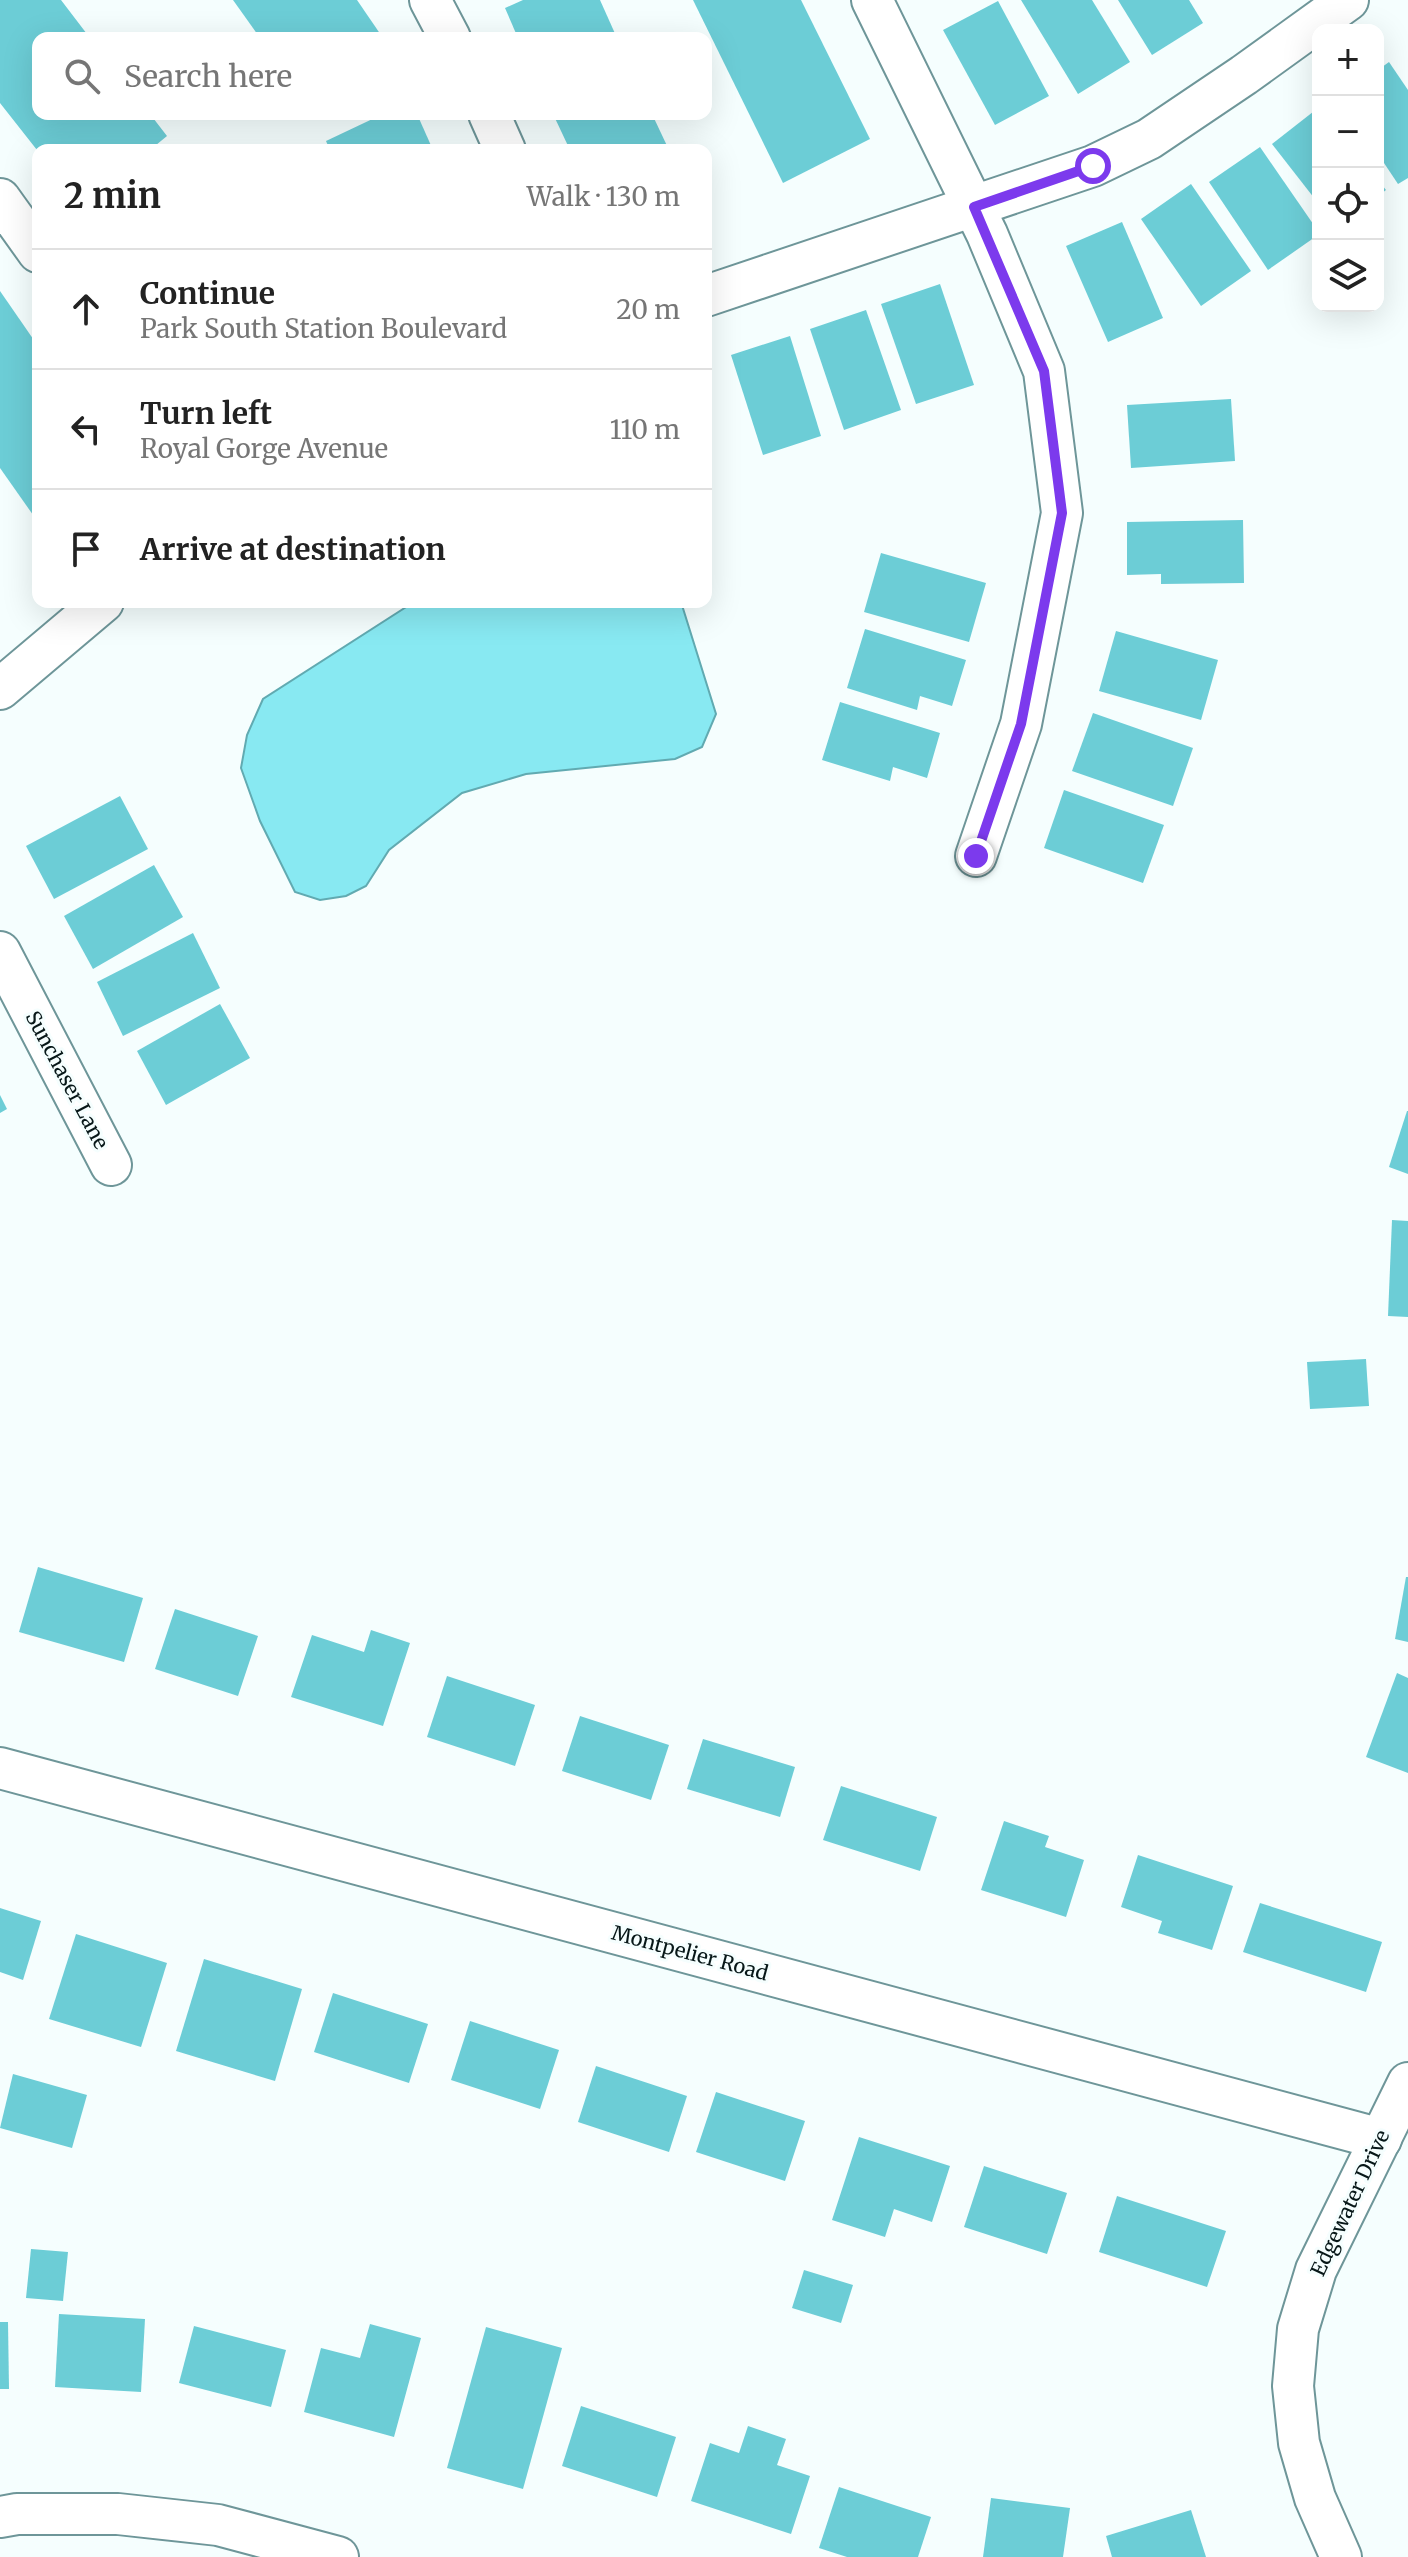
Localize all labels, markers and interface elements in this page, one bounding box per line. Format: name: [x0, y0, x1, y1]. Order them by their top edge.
map controls: [1312, 24, 1384, 312]
button: +: [1312, 24, 1384, 96]
search box: [32, 32, 712, 120]
icon: search: [60, 54, 104, 98]
text: Search here: [124, 57, 292, 95]
button: −: [1312, 96, 1384, 168]
route start: [1075, 148, 1111, 184]
button: locate: [1312, 168, 1384, 240]
text: 2 min: [64, 175, 161, 217]
text: Walk · 130 m: [527, 180, 680, 213]
button: layers: [1312, 240, 1384, 312]
text: Continue: [140, 274, 275, 312]
icon: ahead: [64, 287, 108, 331]
text: 20 m: [616, 293, 680, 326]
text: Park South Station Boulevard: [140, 312, 507, 345]
text: Turn left: [140, 394, 272, 432]
icon: left: [64, 407, 108, 451]
text: 110 m: [610, 413, 680, 446]
text: Royal Gorge Avenue: [140, 432, 388, 465]
icon: arrive: [64, 527, 108, 571]
text: Arrive at destination: [140, 530, 446, 568]
route end: [958, 838, 994, 874]
street label: Sunchaser Lane: [21, 1007, 114, 1153]
street label: Montpelier Road: [609, 1920, 771, 1985]
street label: Edgewater Drive: [1305, 2126, 1394, 2280]

